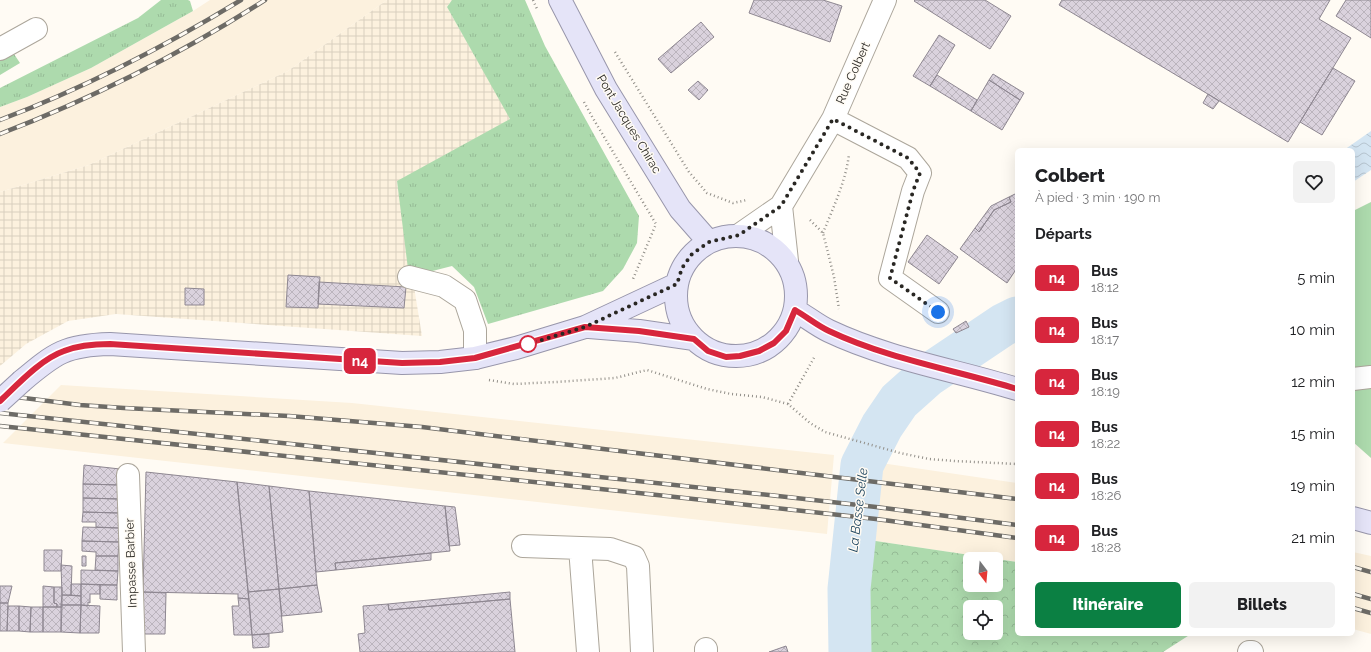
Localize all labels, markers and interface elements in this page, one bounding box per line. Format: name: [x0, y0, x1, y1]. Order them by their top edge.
street label: Rue Colbert: [833, 40, 873, 106]
street label: Pont Jacques Chirac: [594, 72, 664, 176]
button: heart: [1293, 161, 1335, 203]
text: Colbert: [1035, 164, 1105, 186]
text: À pied · 3 min · 190 m: [1035, 190, 1160, 205]
text: Départs: [1035, 225, 1092, 243]
text: Bus: [1091, 262, 1118, 280]
text: 5 min: [1297, 269, 1335, 287]
text: n4: [1049, 270, 1065, 286]
text: 18:12: [1091, 280, 1119, 295]
your location: [928, 302, 948, 322]
text: Bus: [1091, 314, 1118, 332]
text: 10 min: [1290, 321, 1335, 339]
text: n4: [1049, 322, 1065, 338]
text: 18:17: [1091, 332, 1119, 347]
unlabelled marker: [519, 335, 537, 353]
line badge: n4: [342, 348, 378, 374]
text: n4: [352, 353, 368, 369]
text: Bus: [1091, 366, 1118, 384]
text: 12 min: [1291, 373, 1335, 391]
text: n4: [1049, 374, 1065, 390]
text: 18:19: [1091, 384, 1120, 399]
text: Bus: [1091, 418, 1118, 436]
text: 15 min: [1291, 425, 1335, 443]
text: n4: [1049, 426, 1065, 442]
text: 18:22: [1091, 436, 1120, 451]
water label: La Basse Selle: [845, 467, 871, 553]
text: Bus: [1091, 470, 1118, 488]
text: 19 min: [1290, 477, 1335, 495]
text: n4: [1049, 478, 1065, 494]
text: 18:26: [1091, 488, 1121, 503]
street label: Impasse Barbier: [122, 517, 140, 608]
text: Bus: [1091, 522, 1118, 540]
text: 21 min: [1291, 529, 1335, 547]
text: n4: [1049, 530, 1065, 546]
text: 18:28: [1091, 540, 1121, 555]
north arrow: [963, 552, 1003, 592]
map controls: [963, 552, 1003, 640]
button: Itinéraire: [1035, 582, 1181, 628]
button: Billets: [1189, 582, 1335, 628]
button: locate: [963, 600, 1003, 640]

